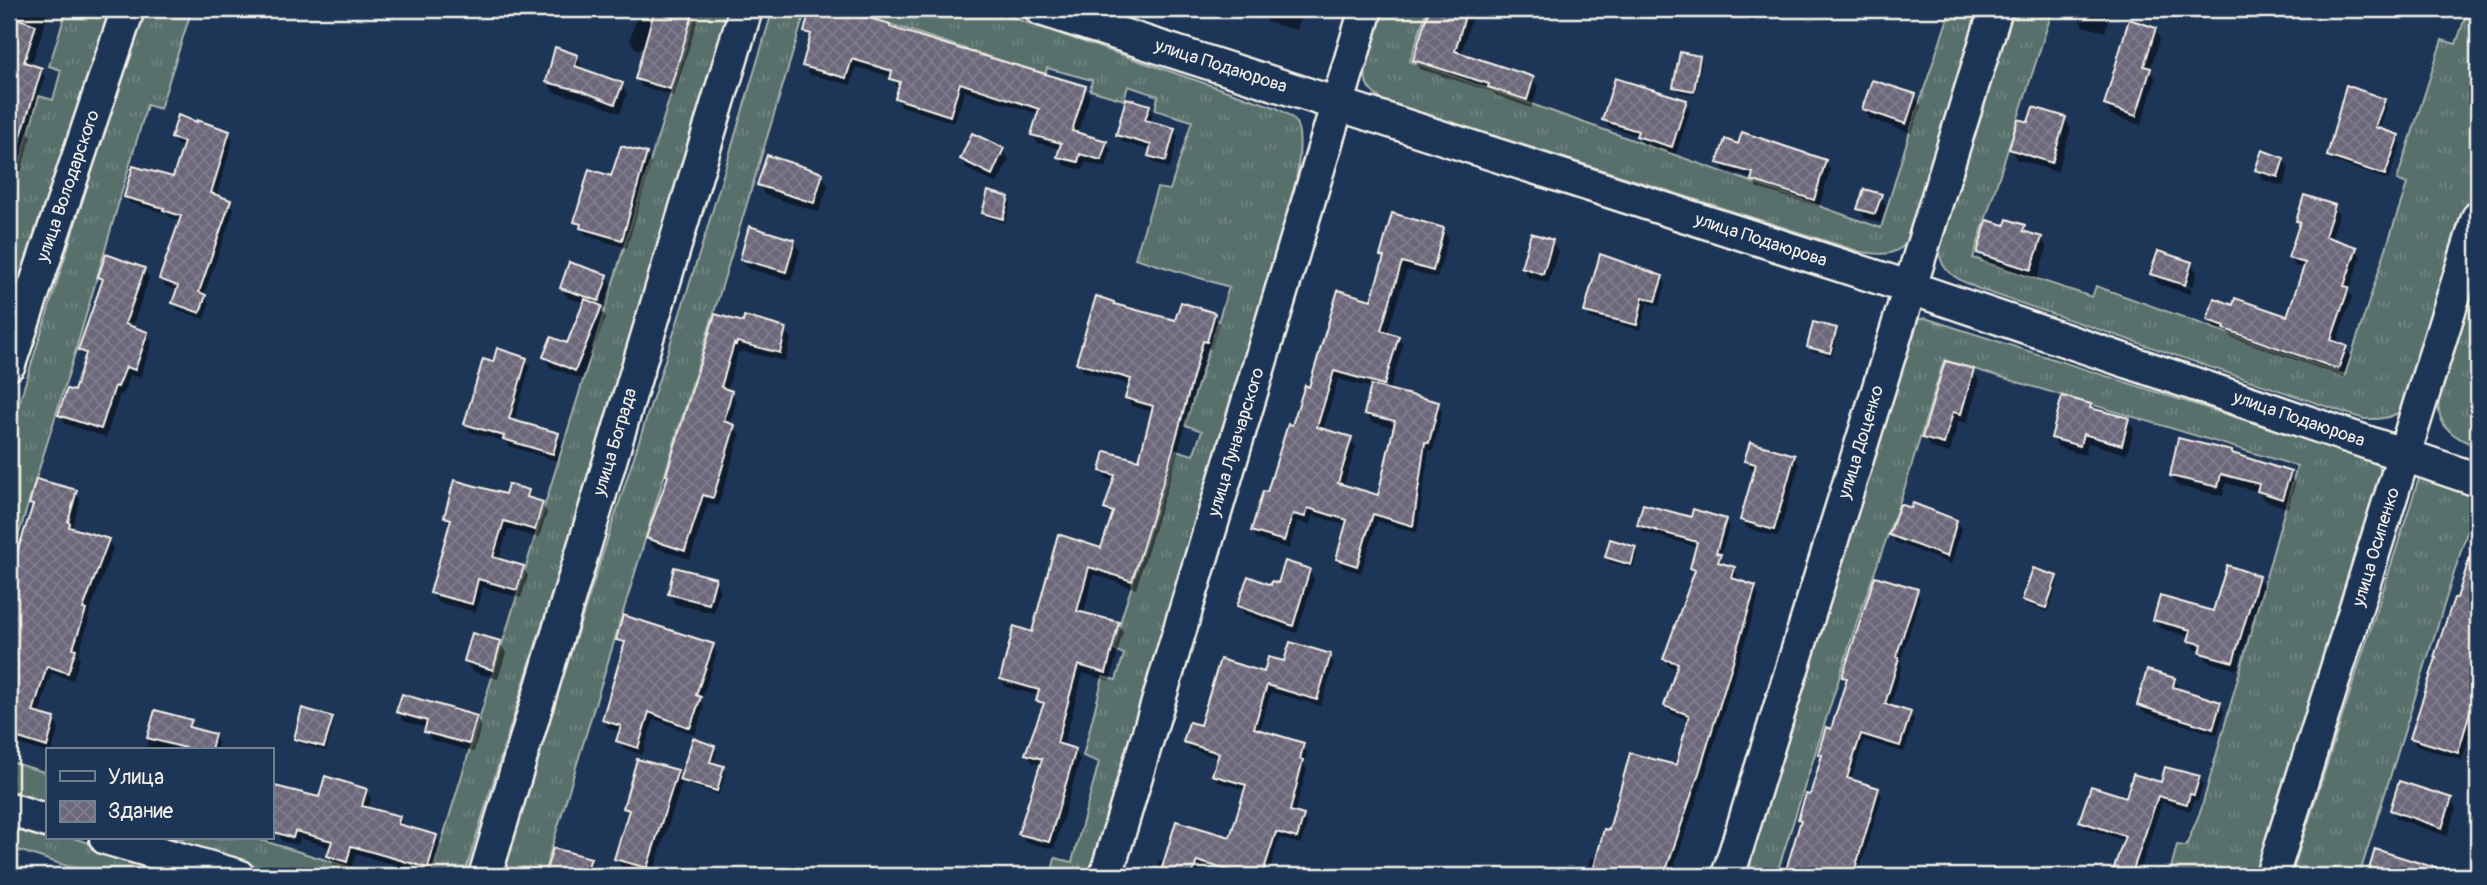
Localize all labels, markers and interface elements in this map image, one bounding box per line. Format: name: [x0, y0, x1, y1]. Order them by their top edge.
street label: улица Подаюрова: [1151, 33, 1290, 98]
street label: улица Володарского: [31, 107, 105, 266]
street label: улица Подаюрова: [1691, 207, 1830, 272]
street label: улица Луначарского: [1202, 364, 1270, 520]
street label: улица Доценко: [1833, 382, 1889, 502]
street label: улица Бограда: [587, 385, 642, 500]
street label: улица Подаюрова: [2229, 385, 2368, 452]
street label: улица Осипенко: [2347, 484, 2405, 610]
legend: [46, 748, 273, 840]
text: Улица: [108, 764, 164, 791]
text: Здание: [108, 798, 174, 825]

